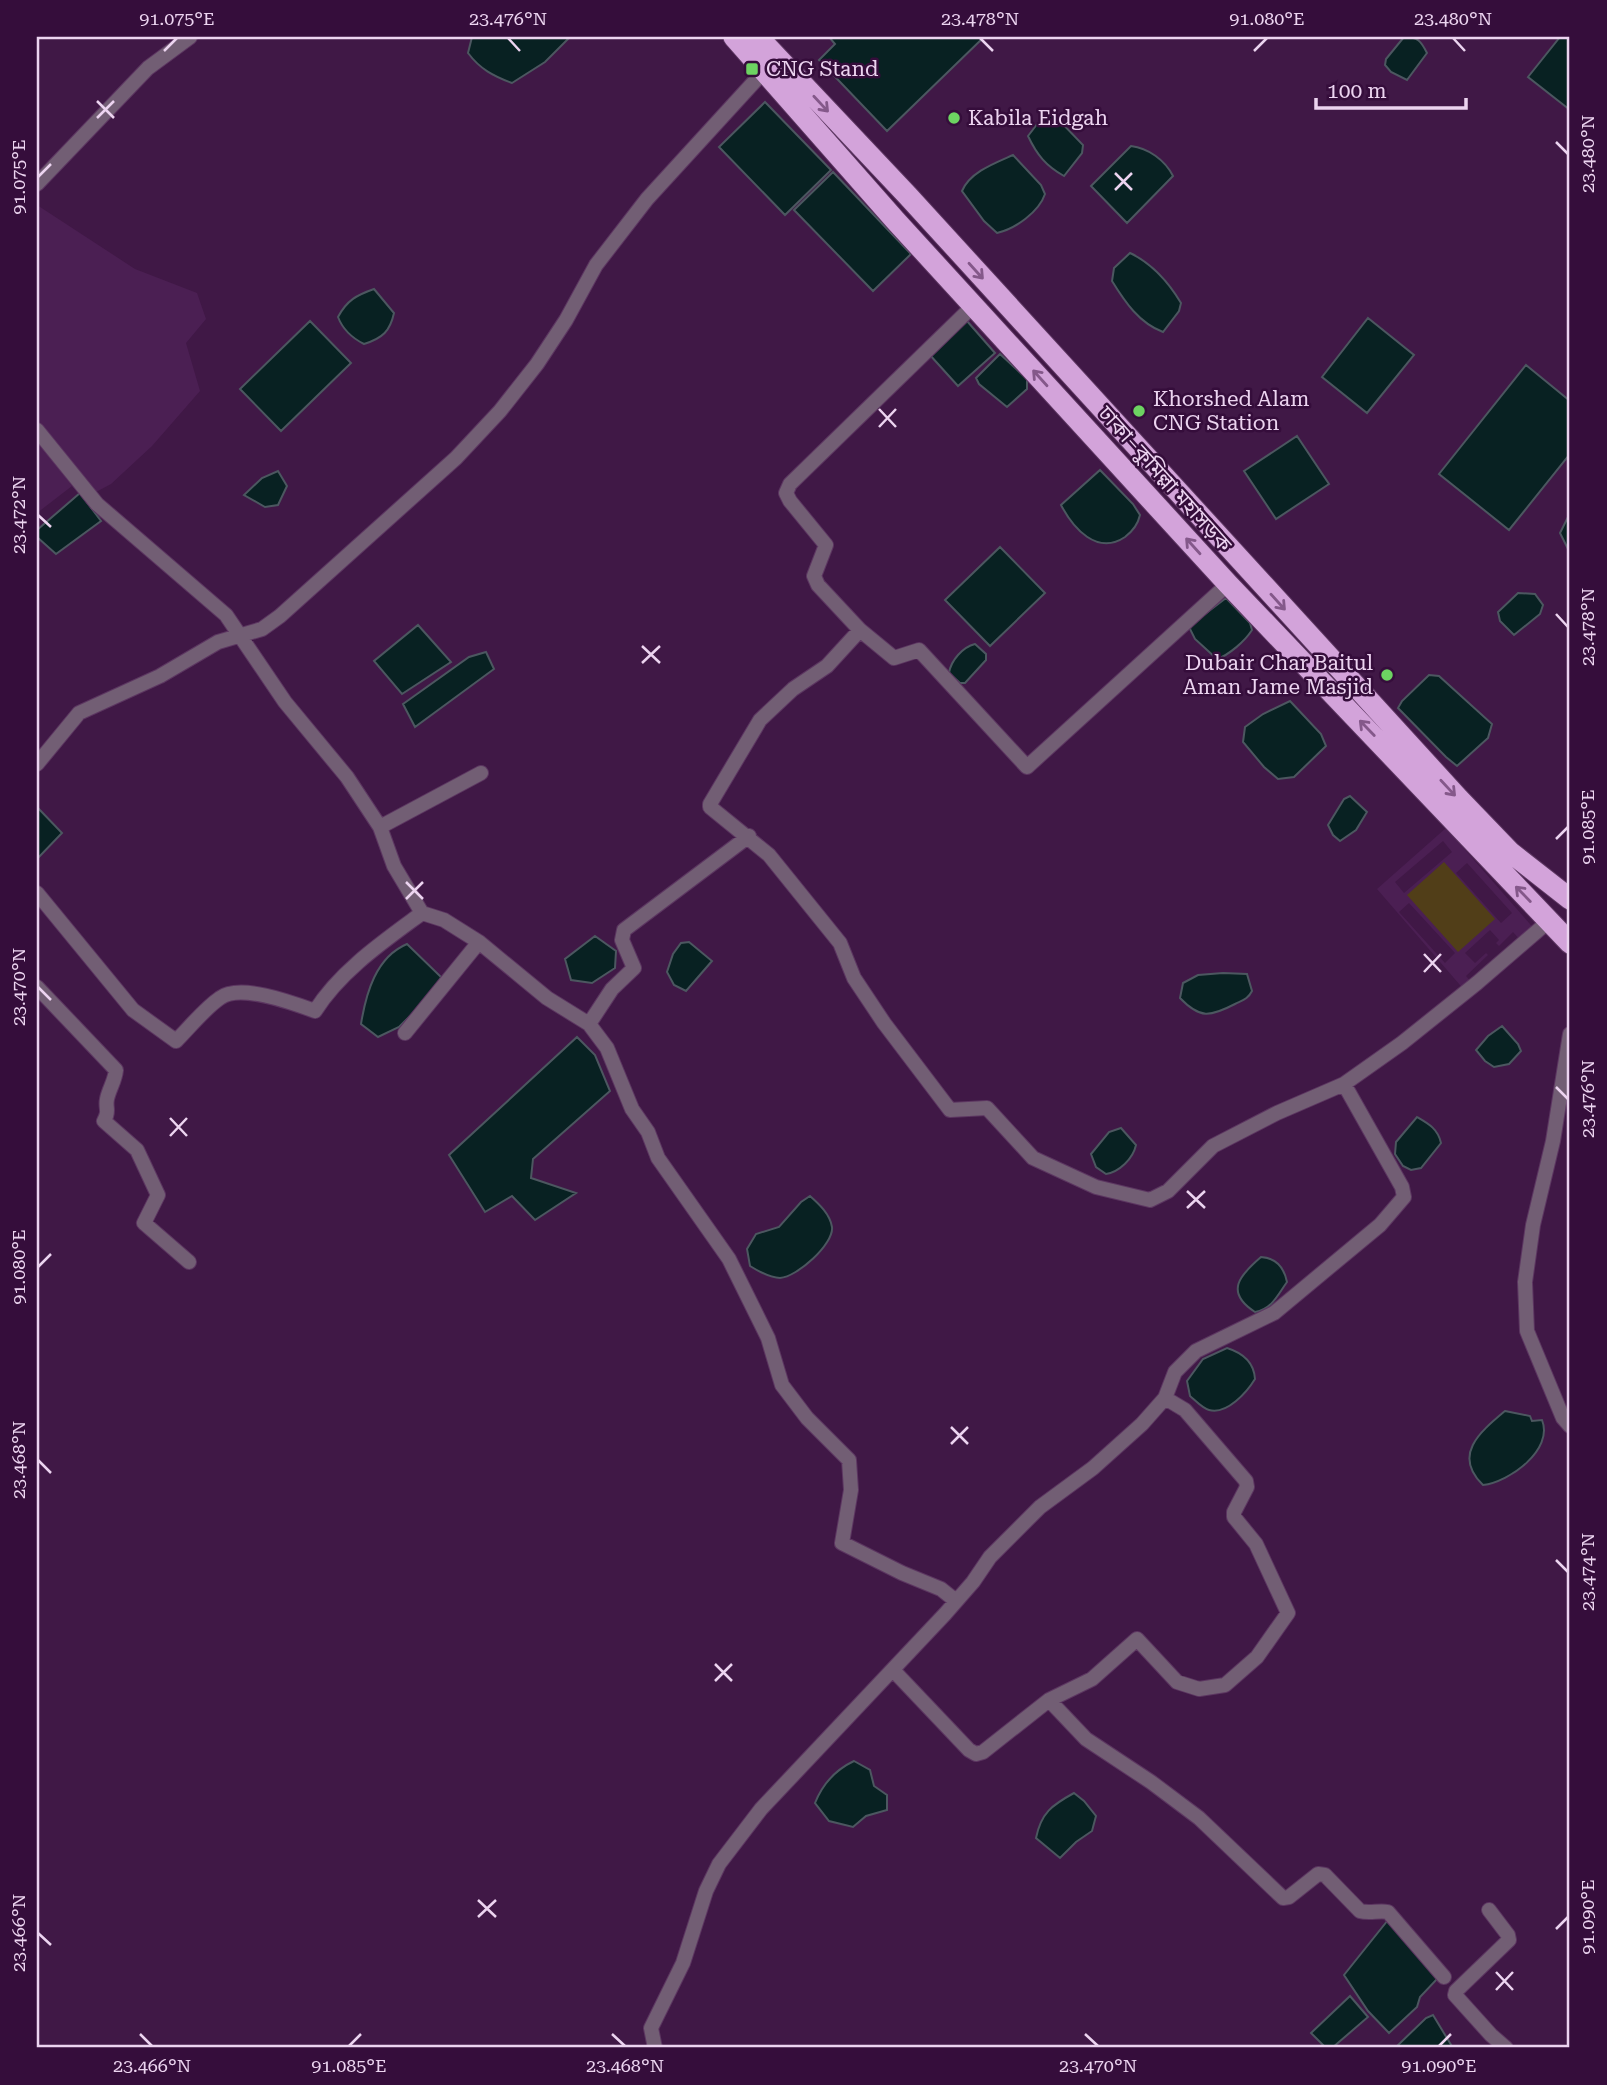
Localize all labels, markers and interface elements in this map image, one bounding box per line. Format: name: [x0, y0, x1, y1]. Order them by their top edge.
text: 91.075°E: [139, 8, 215, 29]
text: 23.476°N: [469, 8, 547, 29]
text: 23.478°N: [941, 8, 1019, 29]
text: 91.080°E: [1229, 8, 1305, 29]
text: 23.480°N: [1414, 8, 1492, 29]
place label: CNG Stand: [766, 57, 879, 81]
marker: CNG Stand: [744, 61, 760, 77]
scale bar: [1316, 66, 1467, 110]
text: 100 m: [1327, 79, 1387, 103]
one-way arrow: [813, 95, 830, 112]
place label: Kabila Eidgah: [968, 106, 1108, 130]
marker: Kabila Eidgah: [946, 110, 962, 126]
text: 23.480°N: [1577, 115, 1598, 193]
text: 91.075°E: [8, 139, 29, 215]
one-way arrow: [968, 262, 984, 280]
one-way arrow: [1031, 370, 1048, 387]
place label: Khorshed Alam CNG Station: [1153, 387, 1309, 435]
street label: ঢাকা–কুমিল্লা মহাসড়ক: [1093, 401, 1237, 557]
marker: Khorshed Alam CNG Station: [1131, 403, 1147, 419]
text: 23.472°N: [8, 476, 29, 554]
one-way arrow: [1185, 538, 1202, 555]
text: 23.478°N: [1577, 588, 1598, 666]
one-way arrow: [1270, 593, 1286, 611]
place label: Dubair Char Baitul Aman Jame Masjid: [1183, 651, 1374, 699]
marker: Dubair Char Baitul Aman Jame Masjid: [1379, 667, 1395, 683]
one-way arrow: [1358, 720, 1375, 737]
one-way arrow: [1440, 779, 1456, 797]
text: 91.085°E: [1577, 789, 1598, 865]
one-way arrow: [1514, 886, 1531, 903]
text: 23.470°N: [8, 948, 29, 1026]
text: 23.476°N: [1577, 1060, 1598, 1138]
text: 91.080°E: [8, 1229, 29, 1305]
text: 23.468°N: [8, 1421, 29, 1499]
text: 23.474°N: [1577, 1533, 1598, 1611]
text: 91.090°E: [1577, 1879, 1598, 1955]
text: 23.466°N: [8, 1894, 29, 1972]
text: 23.466°N: [113, 2055, 191, 2076]
text: 91.085°E: [311, 2055, 387, 2076]
text: 23.468°N: [586, 2055, 664, 2076]
text: 23.470°N: [1059, 2055, 1137, 2076]
text: 91.090°E: [1401, 2055, 1477, 2076]

